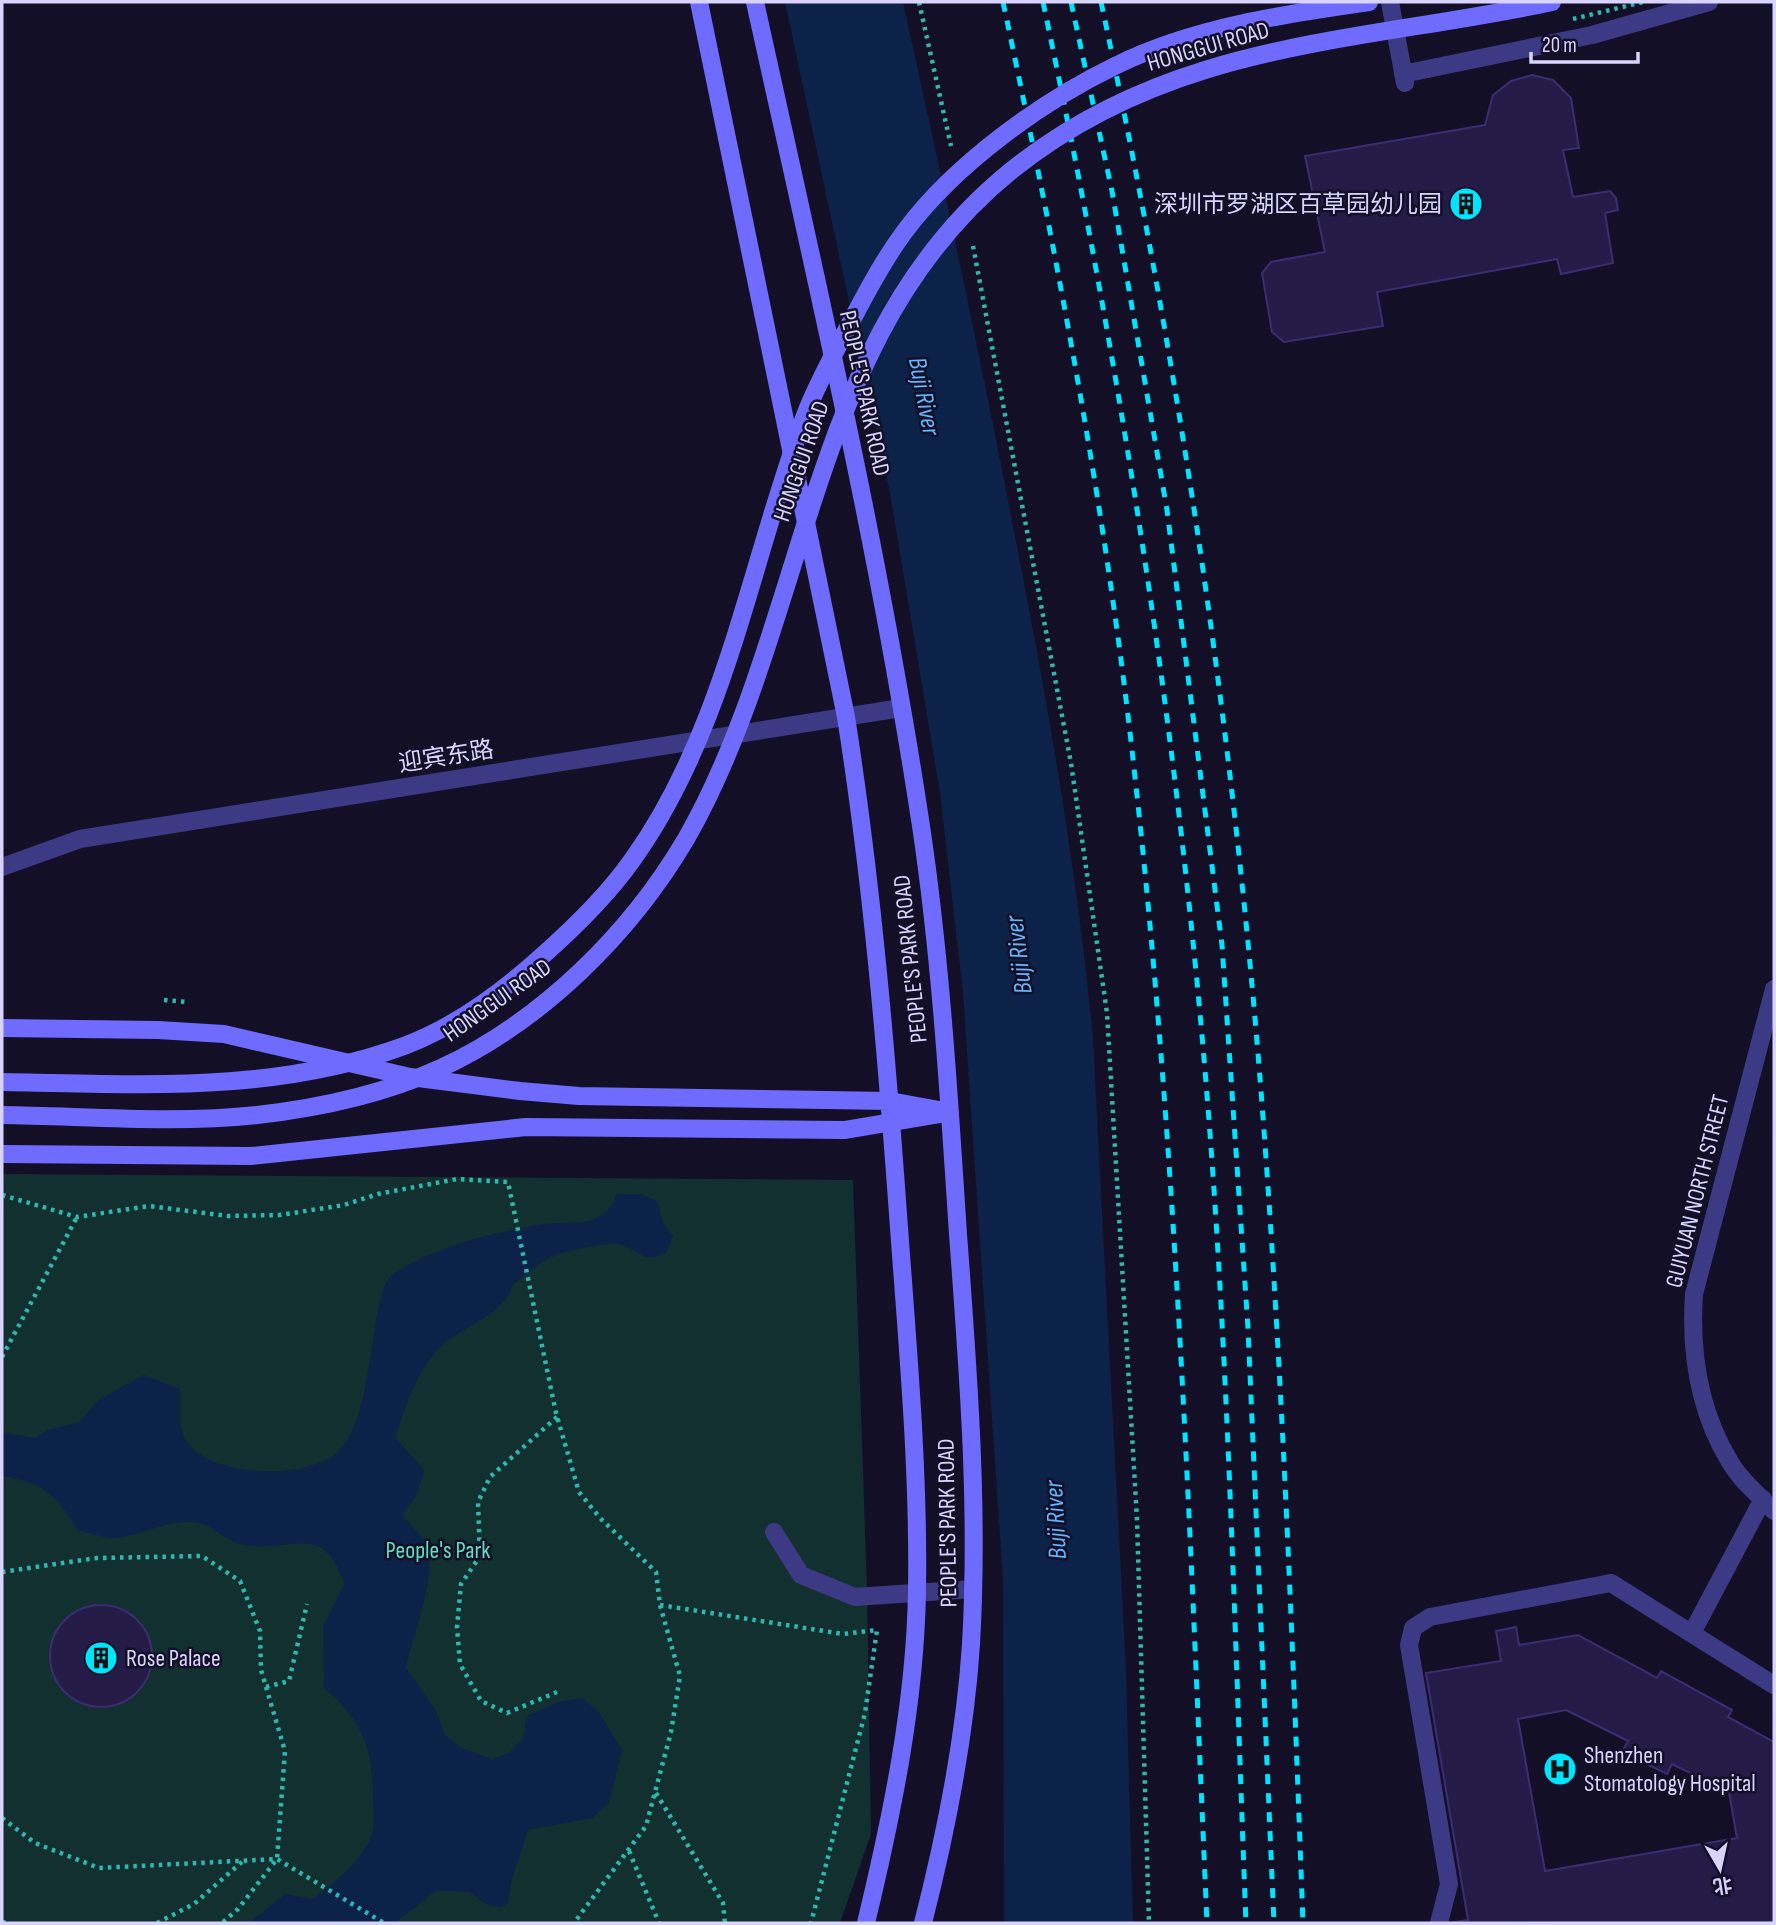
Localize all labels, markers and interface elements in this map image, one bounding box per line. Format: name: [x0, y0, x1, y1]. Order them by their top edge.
street label: HONGGUI ROAD: [1144, 15, 1272, 78]
scale bar: [1531, 21, 1638, 65]
text: 20 m: [1542, 33, 1577, 58]
building icon: 深圳市罗湖区百草园幼儿园: [1447, 185, 1485, 223]
place label: 深圳市罗湖区百草园幼儿园: [1154, 190, 1442, 219]
street label: PEOPLE'S PARK ROAD: [833, 308, 896, 479]
water label: Buji River: [901, 355, 947, 440]
street label: HONGGUI ROAD: [767, 397, 836, 525]
street label: 迎宾东路: [396, 735, 496, 778]
street label: PEOPLE'S PARK ROAD: [887, 874, 934, 1044]
water label: Buji River: [999, 912, 1040, 996]
street label: HONGGUI ROAD: [438, 953, 557, 1048]
street label: GUIYUAN NORTH STREET: [1659, 1091, 1736, 1291]
street label: PEOPLE'S PARK ROAD: [932, 1438, 963, 1608]
water label: Buji River: [1039, 1478, 1074, 1560]
park label: People's Park: [385, 1536, 491, 1565]
building icon: Rose Palace: [82, 1639, 120, 1677]
place label: Rose Palace: [126, 1644, 221, 1673]
place label: Shenzhen Stomatology Hospital: [1584, 1741, 1756, 1798]
hospital icon: Shenzhen Stomatology Hospital: [1541, 1750, 1579, 1788]
north arrow: [1685, 1834, 1755, 1904]
text: 北: [1711, 1871, 1734, 1897]

